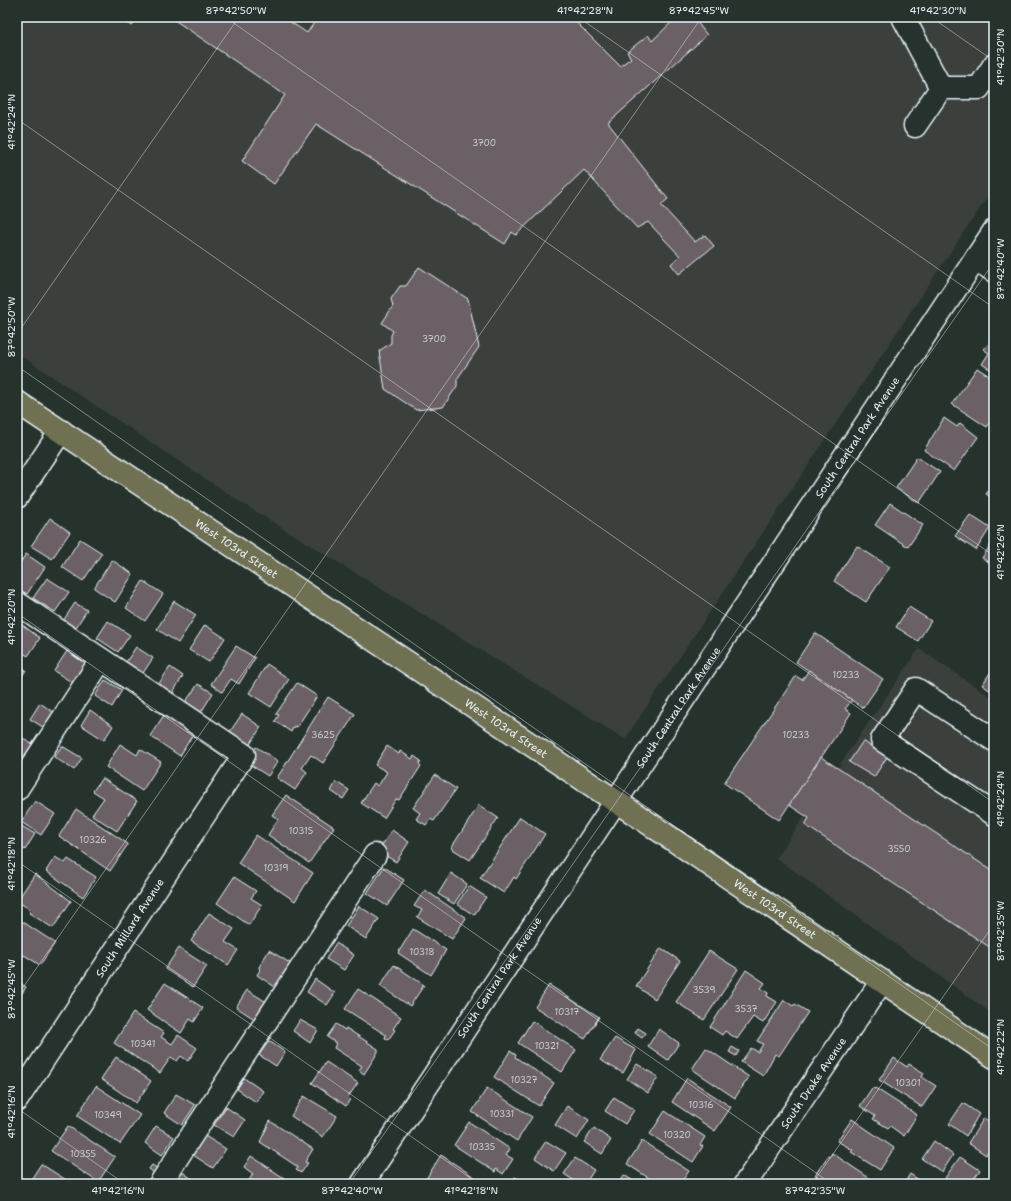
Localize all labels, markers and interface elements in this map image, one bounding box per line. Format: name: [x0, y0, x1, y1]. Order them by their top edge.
text: 87°42'50"W: [205, 4, 267, 17]
text: 41°42'28"N: [557, 4, 613, 17]
text: 87°42'45"W: [669, 4, 730, 17]
text: 41°42'30"N: [910, 4, 966, 17]
text: 41°42'30"N: [994, 29, 1007, 85]
text: 41°42'24"N: [5, 94, 18, 150]
house number: 3700: [472, 137, 496, 149]
text: 87°42'40"W: [994, 238, 1007, 300]
text: 87°42'50"W: [5, 296, 18, 358]
house number: 3700: [422, 333, 446, 345]
street label: South Central Park Avenue: [811, 374, 903, 501]
street label: West 103rd Street: [192, 515, 281, 582]
text: 41°42'26"N: [994, 524, 1007, 580]
text: 41°42'20"N: [5, 589, 18, 645]
street label: South Central Park Avenue: [632, 644, 724, 771]
house number: 10233: [832, 669, 860, 681]
street label: West 103rd Street: [462, 695, 551, 761]
house number: 3625: [311, 729, 335, 741]
house number: 10233: [782, 729, 810, 741]
text: 41°42'24"N: [994, 771, 1007, 827]
house number: 10315: [289, 825, 313, 837]
house number: 10326: [79, 834, 107, 846]
text: 41°42'18"N: [5, 837, 18, 891]
house number: 3550: [888, 843, 910, 855]
house number: 10319: [264, 862, 288, 874]
street label: South Millard Avenue: [92, 876, 168, 980]
street label: West 103rd Street: [731, 876, 820, 942]
text: 87°42'35"W: [994, 900, 1007, 961]
street label: South Central Park Avenue: [453, 914, 545, 1041]
house number: 10318: [409, 946, 435, 958]
text: 87°42'45"W: [5, 958, 18, 1019]
house number: 3539: [692, 984, 716, 996]
house number: 3537: [735, 1003, 757, 1015]
house number: 10317: [555, 1006, 579, 1018]
text: 41°42'22"N: [994, 1019, 1007, 1075]
street label: South Drake Avenue: [777, 1034, 850, 1132]
house number: 10341: [131, 1038, 155, 1050]
house number: 10321: [535, 1040, 559, 1052]
house number: 10327: [510, 1074, 538, 1086]
house number: 10301: [895, 1077, 921, 1089]
text: 41°42'16"N: [5, 1085, 18, 1139]
house number: 10316: [689, 1099, 713, 1111]
house number: 10331: [490, 1108, 514, 1120]
house number: 10349: [94, 1109, 122, 1121]
house number: 10320: [663, 1129, 691, 1141]
house number: 10335: [469, 1141, 495, 1153]
house number: 10355: [70, 1148, 96, 1160]
text: 41°42'16"N: [91, 1184, 145, 1197]
text: 87°42'40"W: [321, 1184, 383, 1197]
text: 41°42'18"N: [444, 1184, 498, 1197]
text: 87°42'35"W: [785, 1184, 846, 1197]

